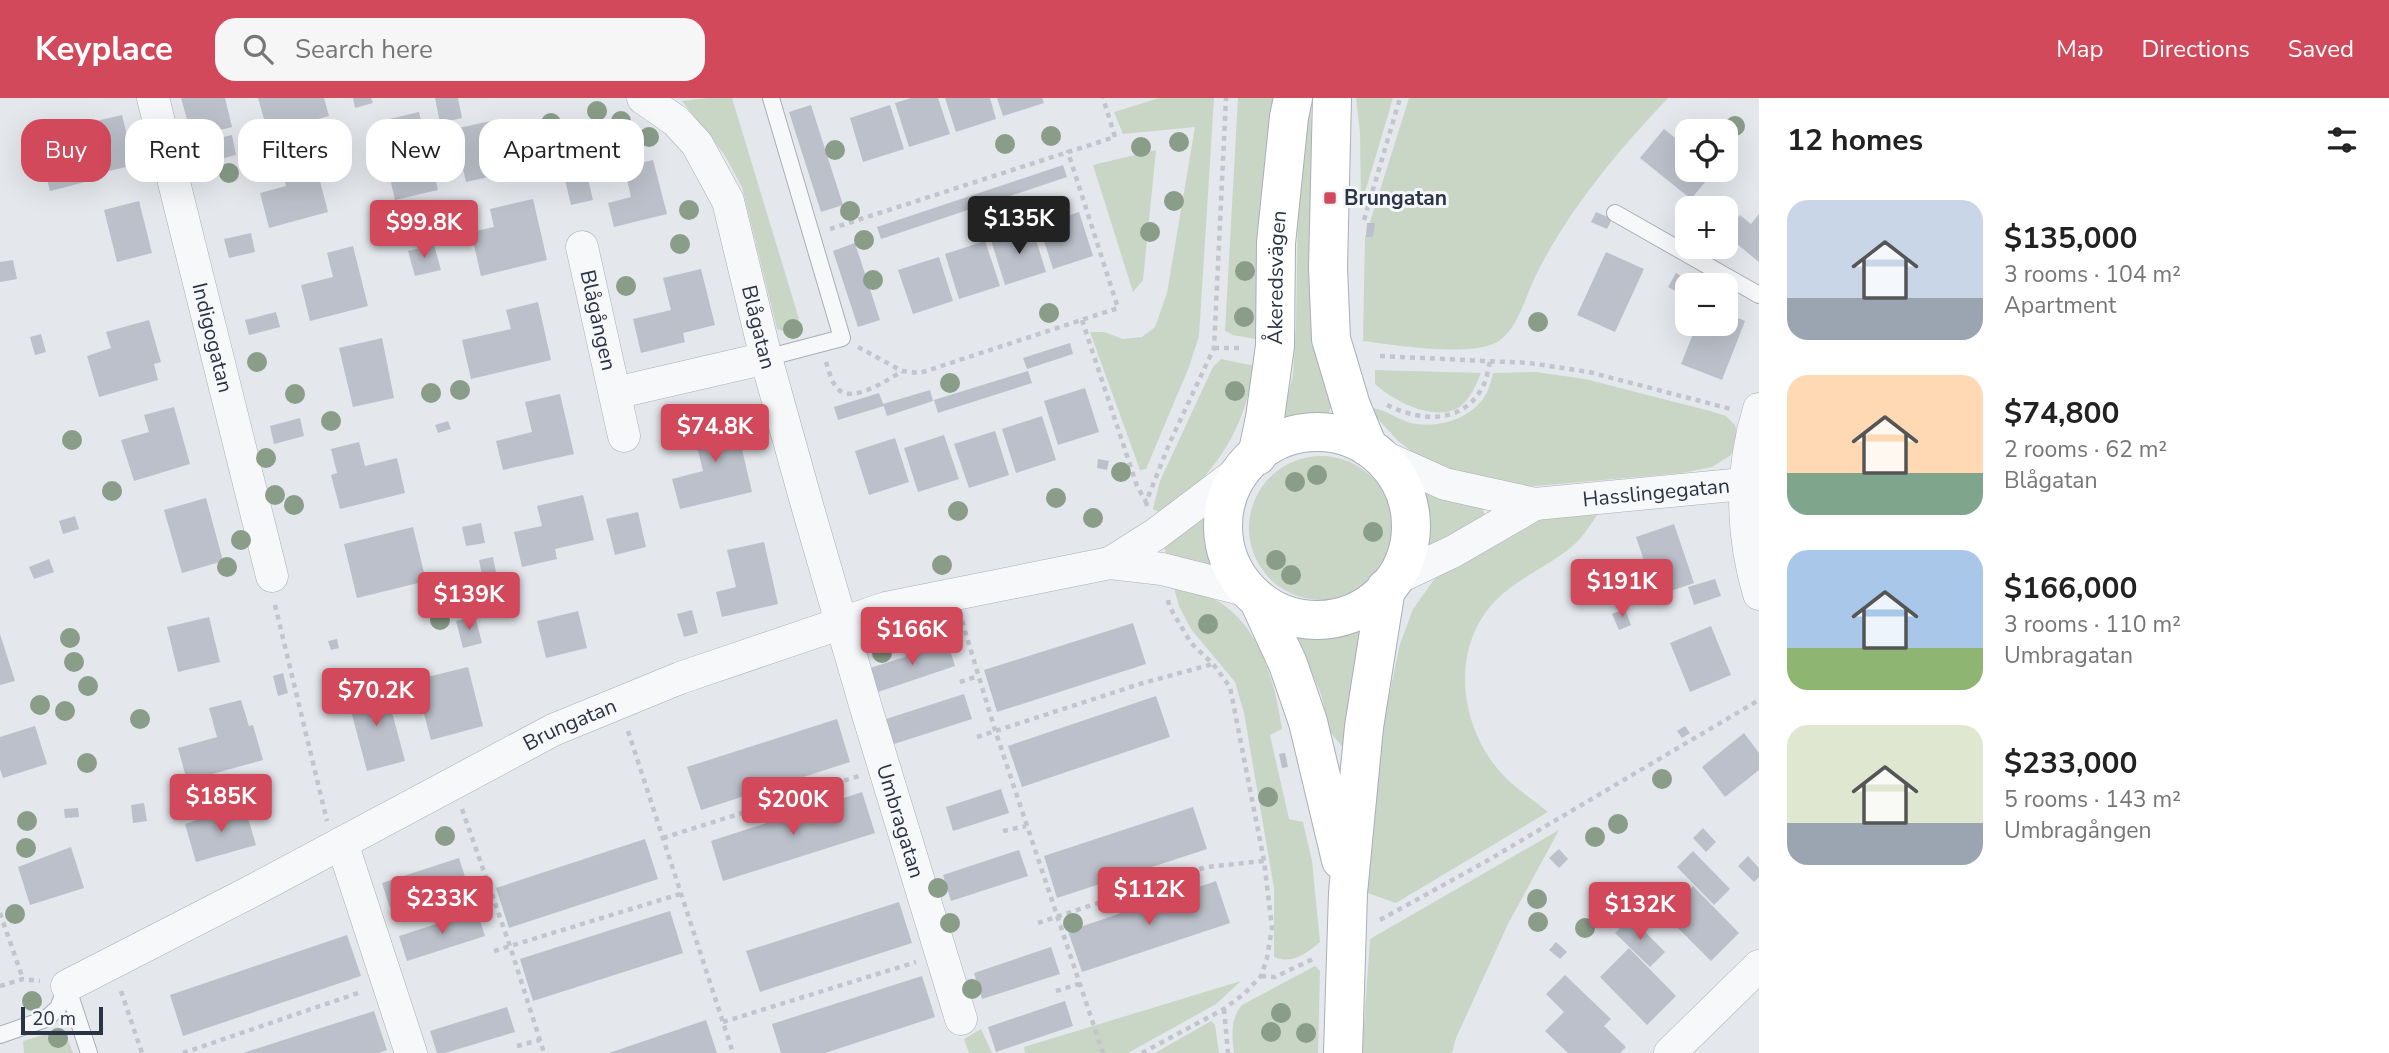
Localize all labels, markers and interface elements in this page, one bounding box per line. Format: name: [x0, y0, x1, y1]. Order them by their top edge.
search box: [215, 18, 705, 81]
text: Keyplace: [35, 27, 173, 72]
icon: search: [239, 30, 277, 68]
text: Search here: [295, 32, 433, 67]
text: Map: [2056, 33, 2103, 65]
text: Directions: [2141, 33, 2250, 65]
text: Saved: [2288, 33, 2354, 65]
chip: Buy: [21, 119, 111, 182]
chip: Rent: [125, 119, 224, 182]
chip: Filters: [238, 119, 352, 182]
chip: New: [366, 119, 465, 182]
chip: Apartment: [479, 119, 644, 182]
map controls: [1675, 119, 1738, 336]
button: locate: [1675, 119, 1738, 182]
text: 12 homes: [1787, 120, 1923, 161]
icon: filters: [2323, 121, 2361, 159]
place label: Brungatan: [1344, 184, 1447, 212]
marker: Brungatan: [1322, 190, 1338, 206]
button: +: [1675, 196, 1738, 259]
pin: $135K: [970, 197, 1068, 256]
pin: $99.8K: [367, 200, 481, 260]
text: $135K: [984, 203, 1054, 234]
text: $99.8K: [386, 207, 462, 238]
street label: Åkeredsvägen: [1260, 209, 1293, 345]
text: $135,000: [2004, 218, 2137, 259]
icon: home: [1843, 228, 1927, 312]
text: 3 rooms · 104 m²: [2004, 259, 2181, 290]
street label: Blågången: [573, 267, 623, 373]
button: −: [1675, 273, 1738, 336]
street label: Indigogatan: [186, 280, 240, 396]
street label: Blågatan: [735, 282, 782, 372]
text: Apartment: [2004, 290, 2116, 321]
text: $74,800: [2004, 393, 2119, 434]
icon: home: [1843, 403, 1927, 487]
pin: $74.8K: [658, 404, 772, 464]
text: $74.8K: [677, 411, 753, 442]
text: 2 rooms · 62 m²: [2004, 434, 2167, 465]
text: Blågatan: [2004, 465, 2098, 496]
street label: Hasslingegatan: [1581, 471, 1731, 513]
pin: $191K: [1573, 560, 1671, 619]
text: $191K: [1587, 566, 1657, 597]
text: $166,000: [2004, 568, 2137, 609]
pin: $139K: [420, 573, 518, 632]
icon: home: [1843, 578, 1927, 662]
text: $139K: [434, 579, 504, 610]
pin: $166K: [863, 608, 961, 667]
text: 3 rooms · 110 m²: [2004, 609, 2181, 640]
text: $166K: [877, 614, 947, 645]
text: Umbragatan: [2004, 640, 2133, 671]
pin: $70.2K: [319, 668, 433, 728]
text: $70.2K: [338, 675, 414, 706]
street label: Brungatan: [518, 692, 621, 757]
text: $233,000: [2004, 743, 2137, 784]
icon: home: [1843, 753, 1927, 837]
street label: Umbragatan: [870, 761, 931, 882]
pin: $185K: [172, 774, 270, 834]
pin: $200K: [744, 778, 842, 837]
text: $185K: [186, 781, 256, 812]
text: $200K: [758, 784, 828, 815]
text: 5 rooms · 143 m²: [2004, 784, 2181, 815]
text: Umbragången: [2004, 815, 2152, 846]
pin: $112K: [1100, 868, 1198, 927]
text: $112K: [1114, 874, 1184, 905]
pin: $233K: [393, 876, 491, 936]
pin: $132K: [1591, 882, 1689, 942]
text: $233K: [407, 883, 477, 914]
text: $132K: [1605, 889, 1675, 920]
scale bar: [21, 1004, 103, 1036]
text: 20 m: [32, 1006, 76, 1032]

